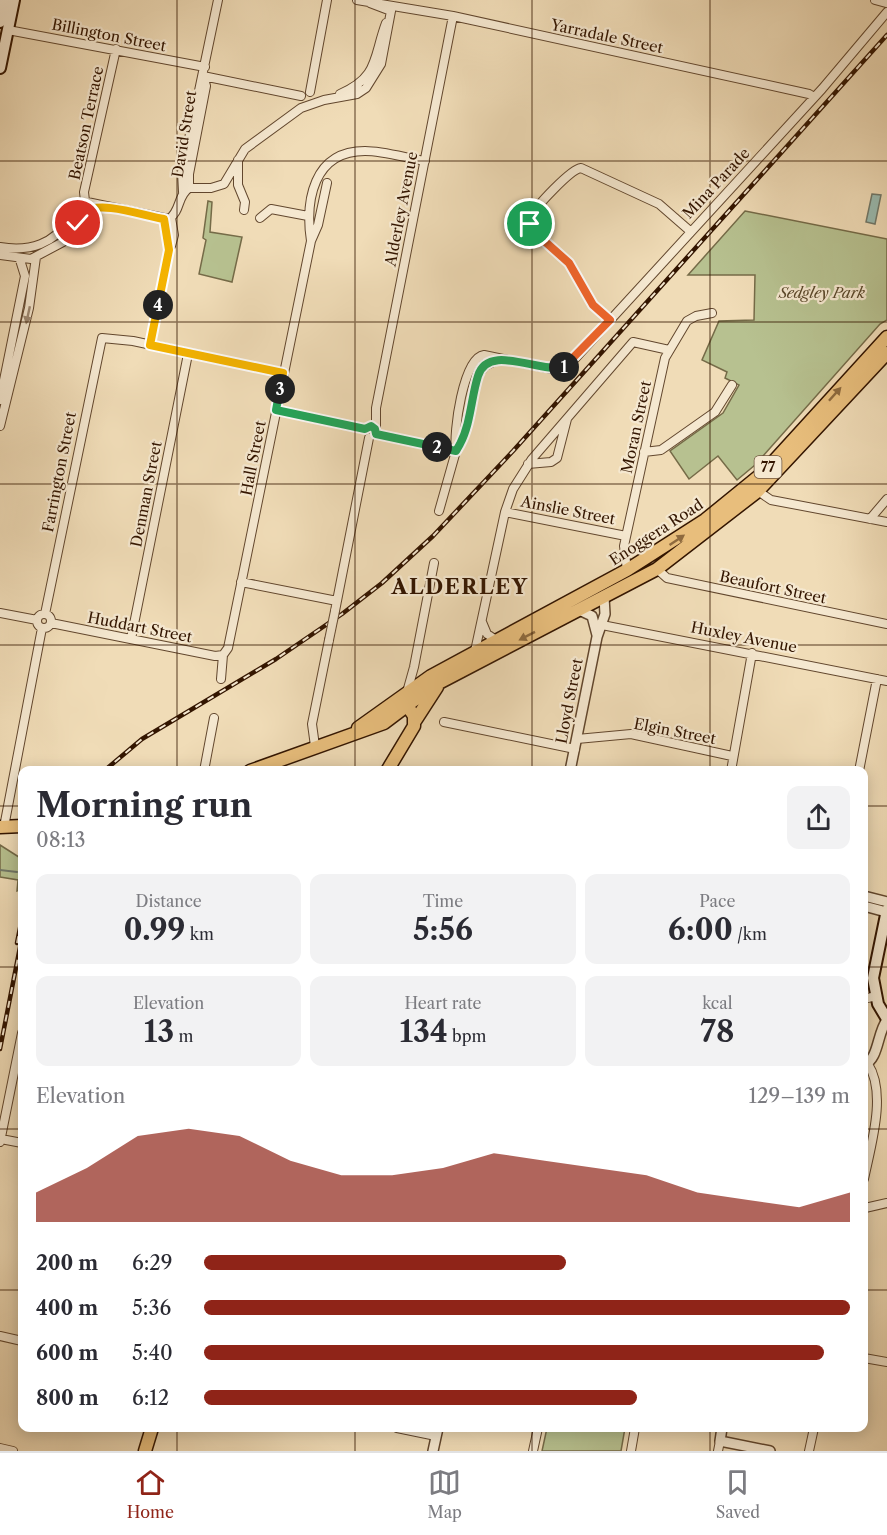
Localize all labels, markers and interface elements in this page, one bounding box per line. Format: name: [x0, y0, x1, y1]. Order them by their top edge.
street label: Billington Street: [50, 15, 169, 56]
street label: Yarradale Street: [548, 15, 665, 57]
street label: Beatson Terrace: [65, 64, 107, 182]
street label: David Street: [168, 88, 200, 179]
street label: Mina Parade: [678, 144, 754, 222]
street label: Alderley Avenue: [380, 150, 421, 269]
pin: [52, 197, 103, 248]
pin: [504, 198, 555, 249]
icon: check: [61, 206, 94, 239]
icon: arrive: [513, 207, 546, 240]
park label: Sedgley Park: [778, 283, 865, 302]
pin: 4: [143, 290, 173, 320]
text: 4: [153, 295, 163, 315]
one-way arrow: [23, 305, 32, 324]
pin: 1: [549, 352, 579, 382]
text: 1: [560, 357, 568, 377]
pin: 3: [265, 374, 295, 404]
street label: Moran Street: [617, 378, 655, 475]
text: 3: [275, 379, 285, 399]
one-way arrow: [828, 387, 841, 402]
street label: Farrington Street: [38, 410, 80, 534]
street label: Hall Street: [236, 418, 270, 497]
pin: 2: [422, 432, 452, 462]
text: 2: [432, 437, 442, 457]
street label: Denman Street: [126, 439, 166, 549]
road number: 77: [754, 456, 782, 478]
street label: Ainslie Street: [518, 491, 617, 529]
street label: Enoggera Road: [605, 495, 707, 569]
one-way arrow: [668, 534, 685, 545]
street label: Beaufort Street: [718, 566, 829, 608]
district label: ALDERLEY: [390, 574, 529, 599]
street label: Huddart Street: [86, 608, 195, 647]
street label: Huxley Avenue: [689, 617, 799, 657]
one-way arrow: [519, 632, 536, 641]
street label: Lloyd Street: [551, 656, 587, 745]
street label: Elgin Street: [632, 714, 718, 748]
text: Morning run: [36, 785, 252, 826]
button: share: [787, 786, 850, 849]
text: 08:13: [36, 828, 86, 852]
text: Distance: [136, 891, 202, 911]
text: Time: [423, 891, 463, 911]
text: Pace: [699, 891, 735, 911]
text: 0.99: [123, 911, 186, 948]
text: 5:56: [413, 911, 473, 948]
text: 6:00: [668, 911, 733, 948]
text: km: [186, 924, 214, 944]
text: /km: [733, 924, 767, 944]
text: Elevation: [133, 993, 204, 1013]
text: Heart rate: [404, 993, 482, 1013]
text: kcal: [702, 993, 732, 1013]
text: 13: [144, 1013, 174, 1050]
text: 134: [400, 1013, 448, 1050]
text: 78: [700, 1013, 734, 1050]
text: m: [174, 1026, 193, 1046]
text: bpm: [448, 1026, 486, 1046]
text: Elevation: [36, 1084, 125, 1108]
text: 129–139 m: [749, 1084, 850, 1108]
text: 200 m: [36, 1251, 98, 1275]
text: 6:29: [132, 1251, 173, 1275]
text: 400 m: [36, 1296, 98, 1320]
text: 5:36: [132, 1296, 171, 1320]
text: 600 m: [36, 1341, 98, 1365]
text: 5:40: [132, 1341, 173, 1365]
text: 800 m: [36, 1386, 99, 1410]
text: 6:12: [132, 1386, 169, 1410]
tab: Home: [127, 1466, 174, 1522]
tab: Map: [428, 1466, 462, 1522]
tab: Saved: [716, 1466, 760, 1522]

